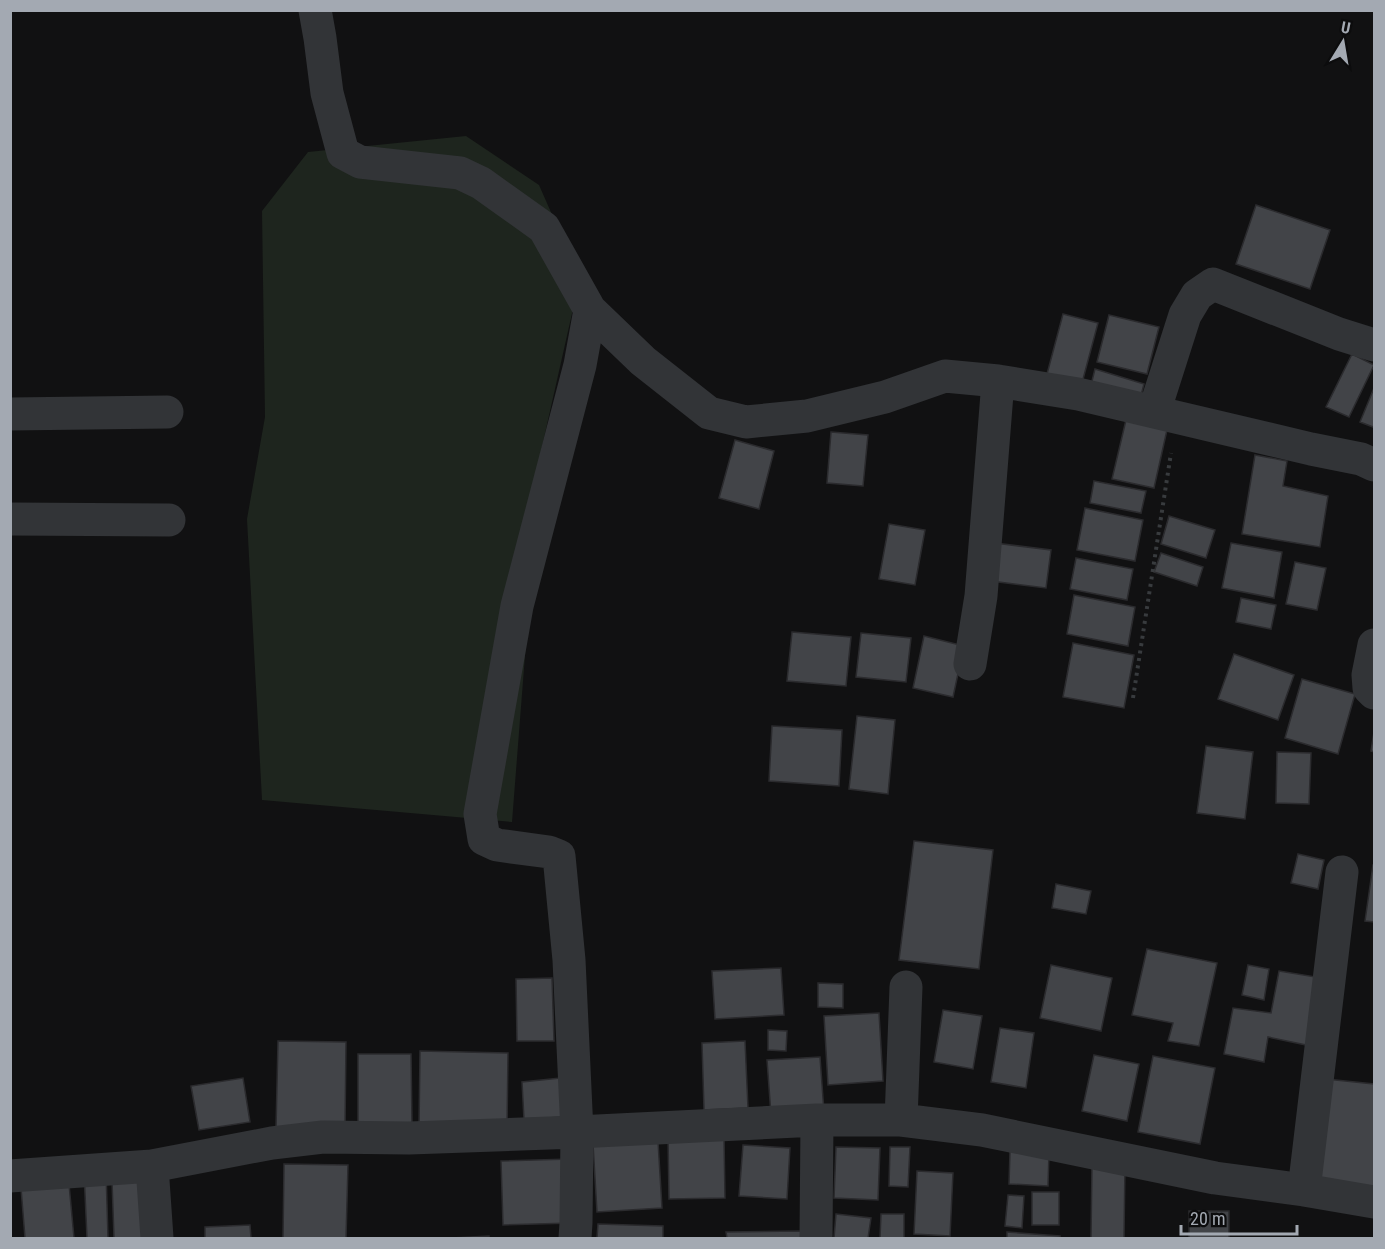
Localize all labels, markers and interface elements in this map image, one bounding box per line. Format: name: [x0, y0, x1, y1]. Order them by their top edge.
north arrow: [1313, 12, 1373, 72]
text: U: [1339, 18, 1352, 38]
scale bar: [1181, 1198, 1296, 1236]
text: 20 m: [1190, 1208, 1225, 1229]

